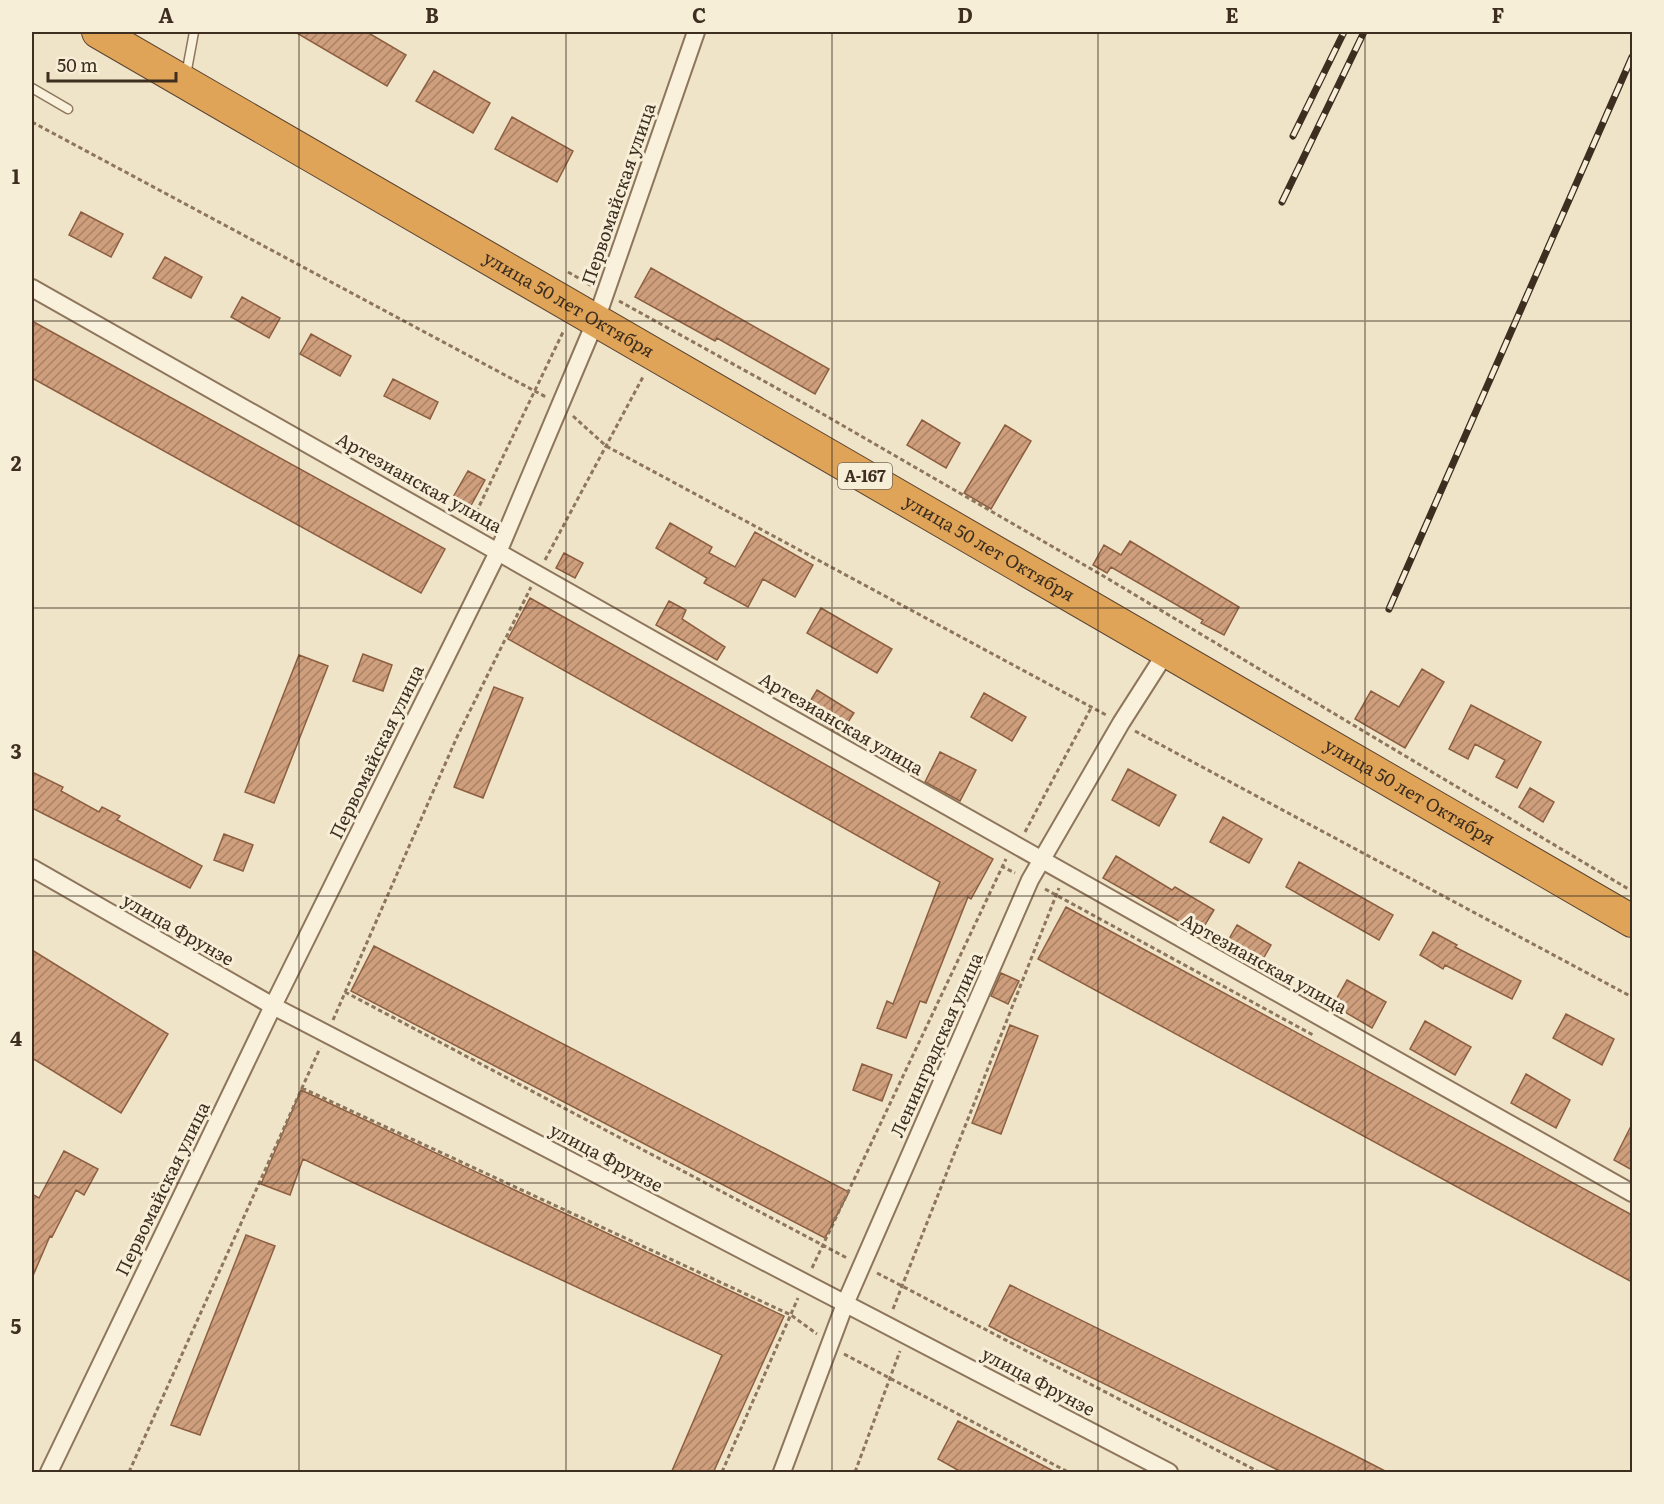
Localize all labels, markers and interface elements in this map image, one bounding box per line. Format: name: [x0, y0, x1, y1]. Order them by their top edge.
text: A: [158, 0, 174, 29]
text: B: [425, 0, 439, 29]
text: C: [692, 0, 706, 29]
text: D: [957, 0, 973, 29]
text: E: [1225, 0, 1239, 29]
text: F: [1492, 0, 1505, 29]
scale bar: [48, 45, 176, 83]
text: 50 m: [57, 51, 98, 78]
street label: Первомайская улица: [574, 98, 662, 288]
text: 1: [12, 160, 20, 190]
street label: улица 50 лет Октября: [479, 243, 660, 364]
street label: Артезианская улица: [332, 425, 508, 539]
text: 2: [11, 447, 22, 477]
road number: А-167: [838, 463, 892, 489]
street label: улица 50 лет Октября: [899, 487, 1080, 607]
street label: Первомайская улица: [322, 659, 430, 843]
street label: Артезианская улица: [754, 664, 929, 781]
street label: улица 50 лет Октября: [1320, 731, 1501, 851]
text: 3: [10, 735, 22, 765]
street label: улица Фрунзе: [118, 886, 240, 972]
street label: Артезианская улица: [1177, 906, 1353, 1020]
street label: Ленинградская улица: [883, 947, 989, 1141]
text: 4: [10, 1022, 22, 1052]
street label: Первомайская улица: [108, 1096, 216, 1280]
street label: улица Фрунзе: [545, 1115, 668, 1198]
text: 5: [11, 1310, 22, 1340]
street label: улица Фрунзе: [977, 1339, 1100, 1422]

